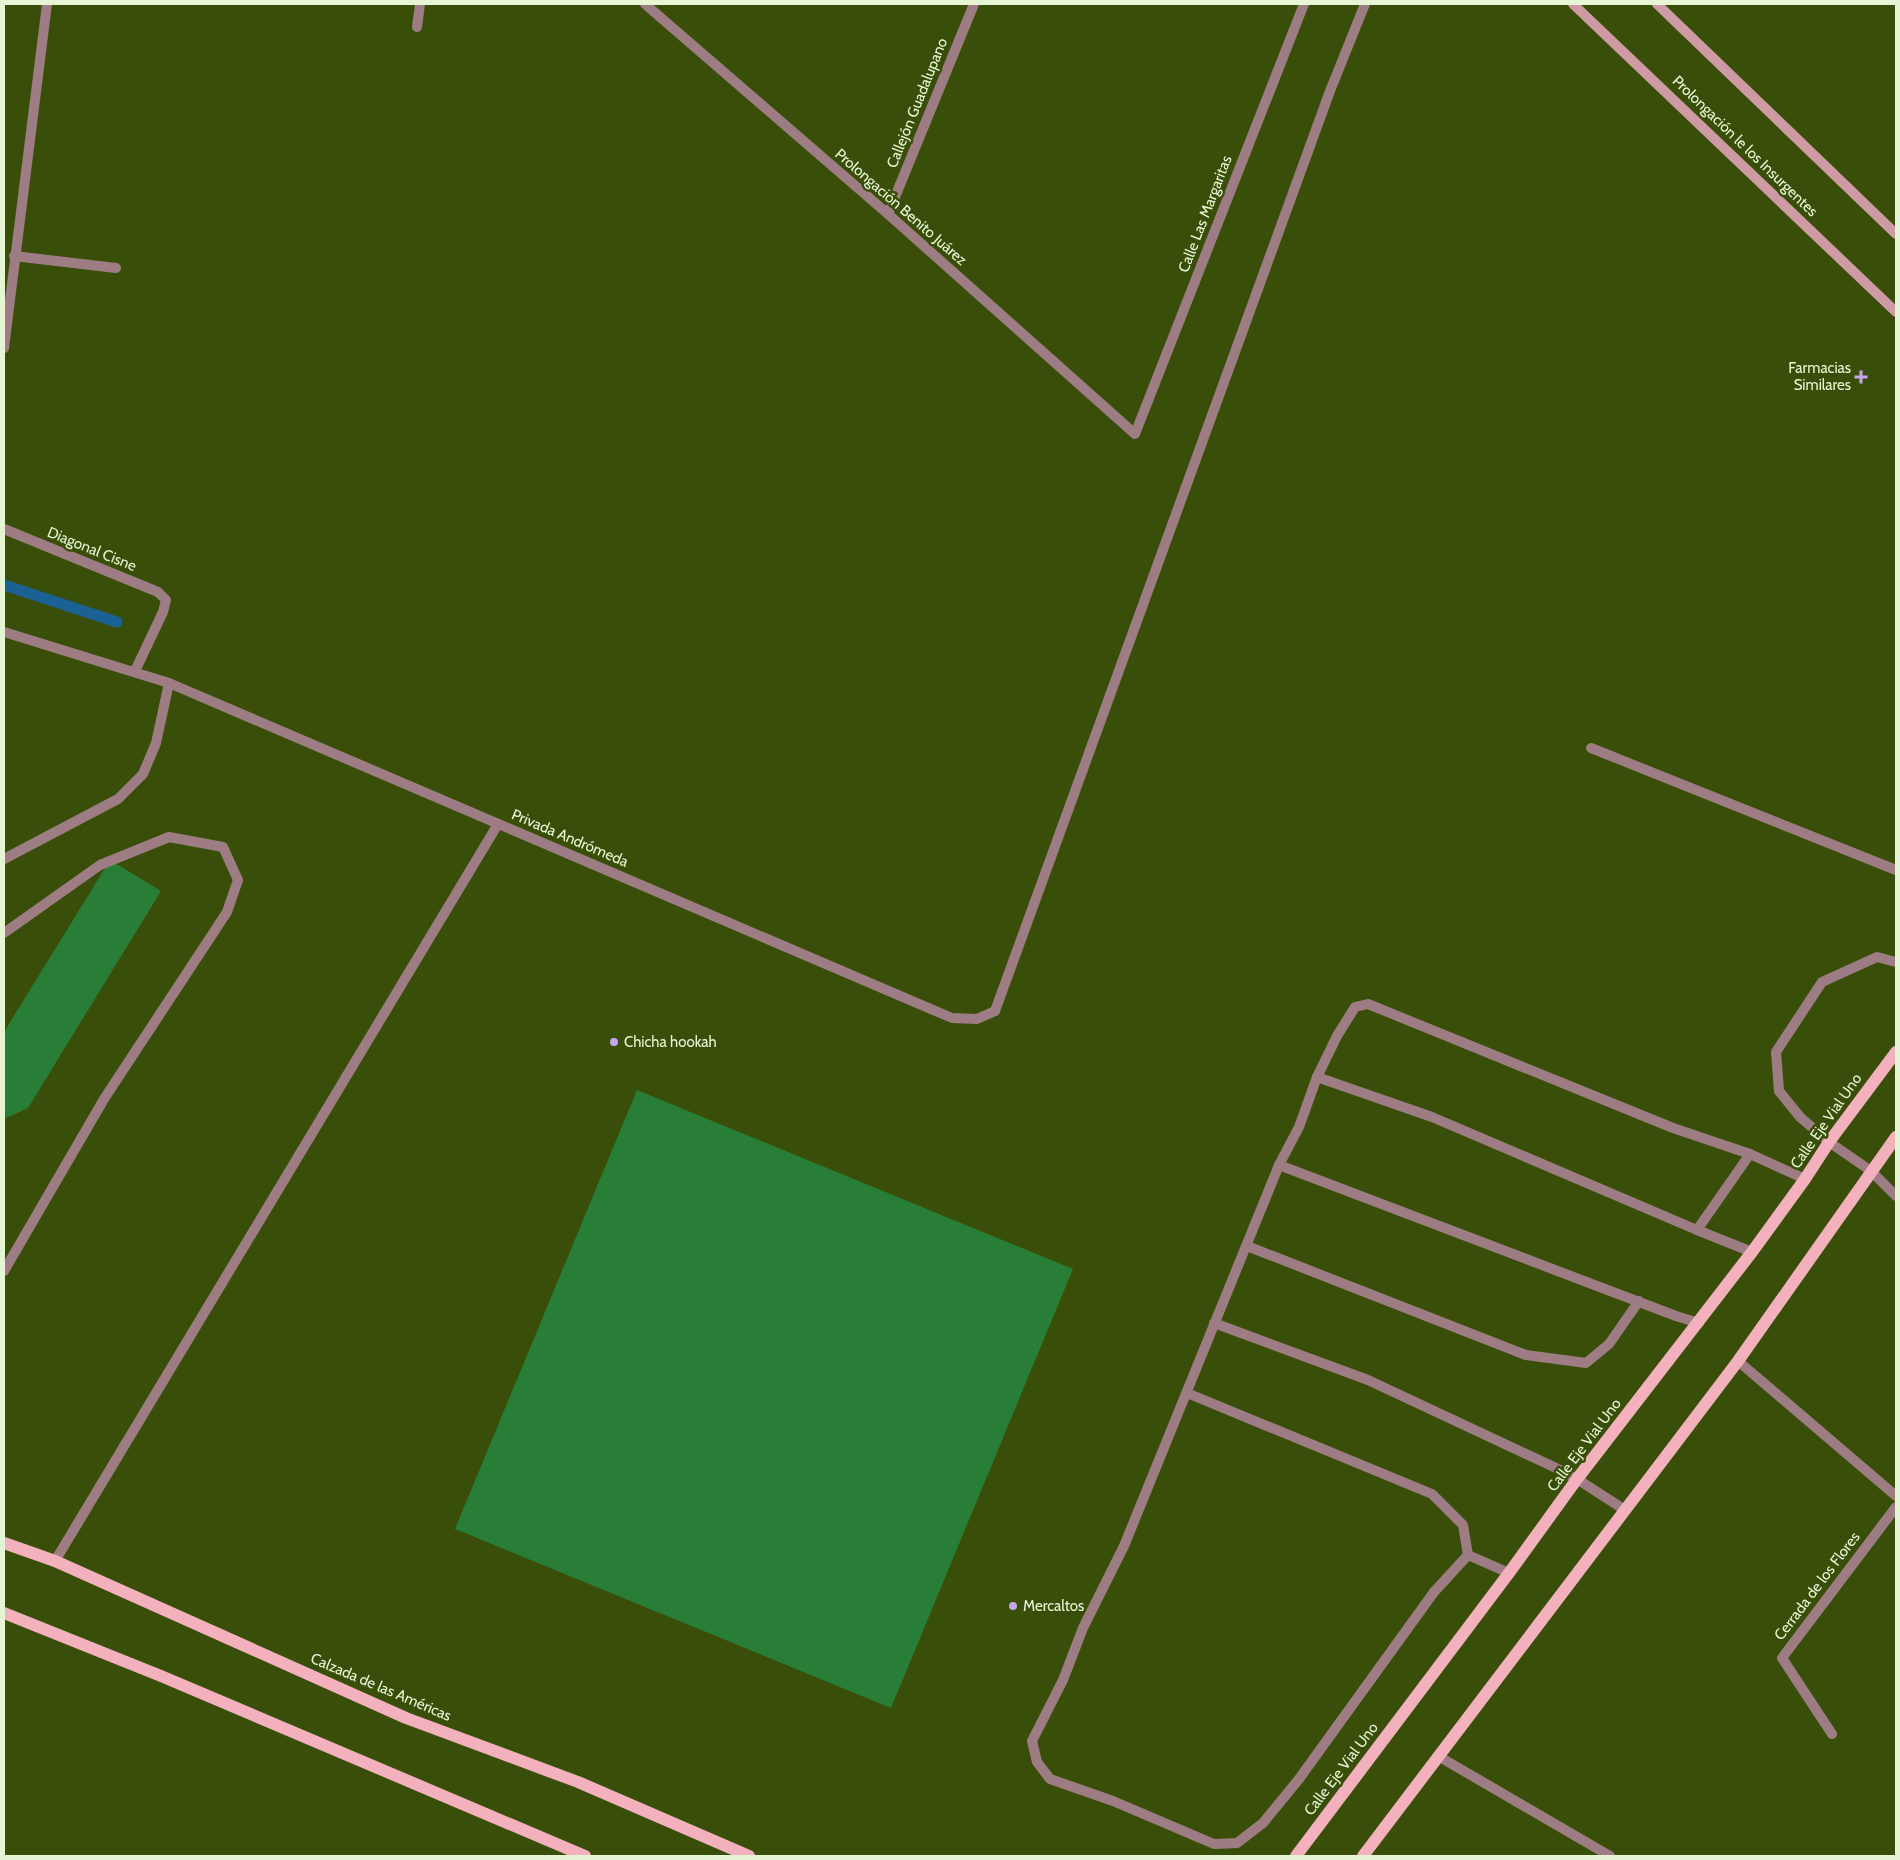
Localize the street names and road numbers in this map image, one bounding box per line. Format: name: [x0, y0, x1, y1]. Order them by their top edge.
street label: Callejón Guadalupano: [883, 35, 951, 171]
street label: Prolongación le los Insurgentes: [1669, 72, 1821, 220]
street label: Prolongación Benito Juárez: [831, 145, 971, 269]
street label: Calle Las Margaritas: [1174, 153, 1236, 275]
street label: Diagonal Cisne: [45, 523, 140, 575]
street label: Privada Andrómeda: [509, 805, 632, 871]
street label: Calle Eje Vial Uno: [1787, 1070, 1865, 1172]
street label: Calle Eje Vial Uno: [1543, 1395, 1625, 1495]
street label: Cerrada de los Flores: [1770, 1528, 1864, 1644]
street label: Calzada de las Américas: [308, 1649, 454, 1725]
street label: Calle Eje Vial Uno: [1300, 1719, 1382, 1819]

